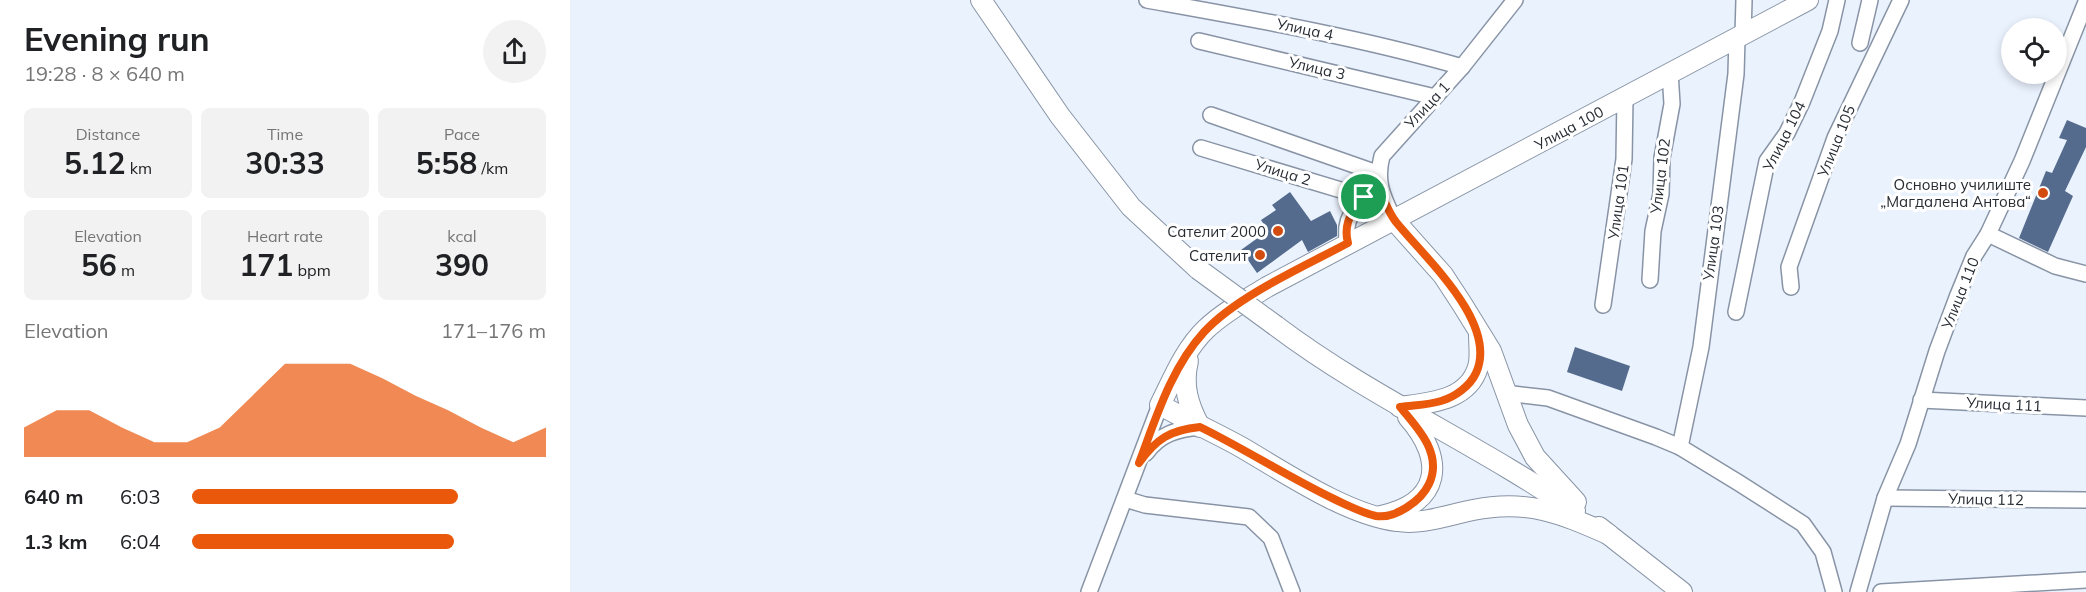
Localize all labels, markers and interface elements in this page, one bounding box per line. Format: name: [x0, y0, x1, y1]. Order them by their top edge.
street label: Улица 4: [1274, 13, 1335, 44]
text: Evening run: [24, 18, 210, 59]
map controls: [2001, 18, 2067, 84]
button: locate: [2001, 18, 2067, 84]
button: share: [483, 20, 546, 83]
street label: Улица 3: [1286, 52, 1347, 84]
text: 19:28 · 8 × 640 m: [24, 61, 185, 86]
street label: Улица 1: [1400, 77, 1454, 133]
street label: Улица 104: [1758, 98, 1810, 175]
street label: Улица 100: [1530, 102, 1607, 155]
street label: Улица 105: [1813, 102, 1859, 181]
text: Distance: [76, 124, 140, 144]
text: Time: [267, 124, 303, 144]
text: Pace: [444, 124, 480, 144]
street label: Улица 102: [1646, 137, 1674, 216]
text: 5.12: [64, 144, 125, 182]
text: 30:33: [245, 144, 325, 182]
text: 5:58: [416, 144, 477, 182]
street label: Улица 2: [1252, 154, 1313, 190]
text: km: [125, 158, 152, 178]
text: /km: [477, 158, 508, 178]
street label: Улица 101: [1603, 163, 1633, 242]
pin: [1338, 171, 1389, 222]
place label: Основно училиште „Магдалена Антова“: [1880, 175, 2031, 211]
icon: arrive: [1347, 180, 1380, 213]
marker: Основно училиште „Магдалена Антова“: [2036, 186, 2050, 200]
street label: Улица 103: [1698, 204, 1728, 283]
place label: Сателит 2000: [1167, 222, 1266, 241]
marker: Сателит 2000: [1271, 224, 1285, 238]
text: Elevation: [74, 226, 142, 246]
text: Heart rate: [247, 226, 323, 246]
text: kcal: [447, 226, 477, 246]
text: 56: [81, 246, 117, 284]
text: 171: [239, 246, 293, 284]
text: 390: [435, 246, 489, 284]
place label: Сателит: [1189, 246, 1248, 265]
marker: Сателит: [1253, 248, 1267, 262]
street label: Улица 110: [1937, 254, 1983, 333]
text: m: [117, 260, 135, 280]
text: bpm: [293, 260, 331, 280]
text: Elevation: [24, 318, 109, 343]
text: 171–176 m: [441, 318, 546, 343]
street label: Улица 111: [1965, 392, 2042, 415]
text: 640 m: [24, 484, 83, 509]
text: 6:03: [120, 484, 161, 509]
street label: Улица 112: [1947, 489, 2024, 509]
text: 1.3 km: [24, 529, 87, 554]
text: 6:04: [120, 529, 161, 554]

